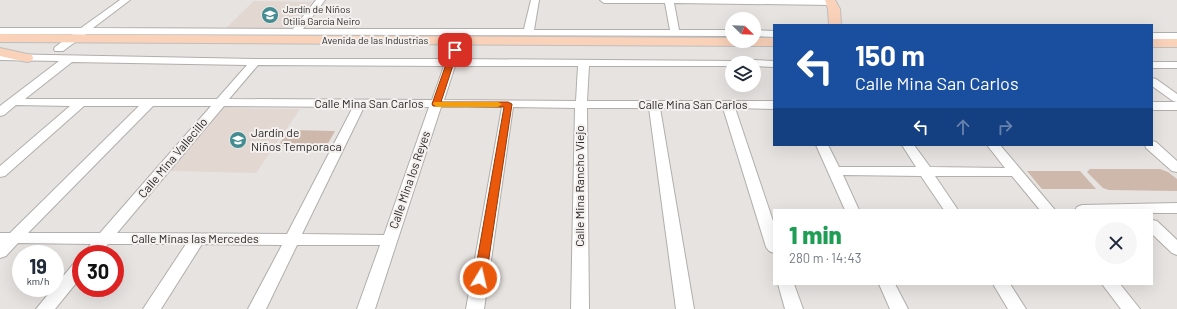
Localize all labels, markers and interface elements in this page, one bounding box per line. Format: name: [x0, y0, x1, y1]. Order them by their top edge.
place label: Jardín de Niños Otilia García Neiro: [283, 3, 360, 27]
school or university icon: Jardín de Niños Otilia García Neiro: [260, 5, 280, 25]
north arrow: [725, 12, 761, 48]
map controls: [725, 12, 761, 92]
pin: [438, 33, 472, 67]
street label: Avenida de las Industrias: [322, 34, 428, 46]
text: 150 m: [855, 38, 925, 72]
icon: arrive: [444, 39, 466, 61]
icon: left: [789, 40, 841, 92]
button: layers: [725, 56, 761, 92]
text: Calle Mina San Carlos: [855, 72, 1019, 94]
street label: Calle Mina San Carlos: [314, 96, 424, 110]
street label: Calle Mina San Carlos: [638, 97, 748, 111]
street label: Calle Mina Vallecillo: [135, 114, 210, 200]
icon: left: [910, 116, 932, 138]
icon: ahead: [952, 116, 974, 138]
icon: right: [994, 116, 1016, 138]
place label: Jardín de Niños Temporaca: [251, 125, 342, 153]
street label: Calle Mina Rancho Viejo: [572, 125, 586, 247]
street label: Calle Mina los Reyes: [386, 129, 432, 231]
school or university icon: Jardín de Niños Temporaca: [228, 130, 248, 150]
text: 1 min: [789, 220, 842, 249]
button: close: [1095, 222, 1137, 264]
street label: Calle Minas las Mercedes: [131, 231, 259, 245]
speed limit sign: 30: [72, 245, 124, 297]
text: 280 m · 14:43: [789, 250, 861, 266]
text: 19: [29, 254, 47, 278]
position arrow: [459, 257, 501, 299]
text: km/h: [27, 275, 49, 287]

